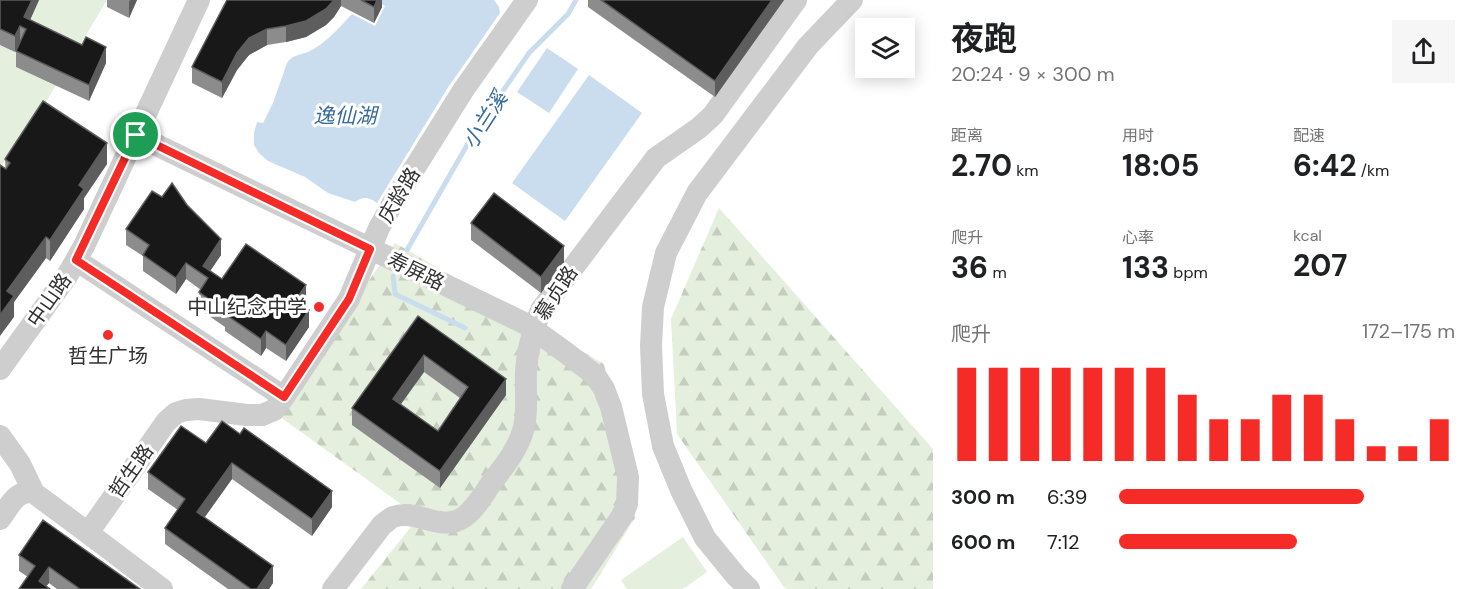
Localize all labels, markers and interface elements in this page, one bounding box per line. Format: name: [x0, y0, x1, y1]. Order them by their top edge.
text: 夜跑: [951, 17, 1017, 60]
map controls: [855, 18, 915, 78]
button: layers: [855, 18, 915, 78]
button: share: [1392, 20, 1455, 83]
text: 20:24 · 9 × 300 m: [951, 61, 1114, 87]
water label: 小兰溪: [456, 84, 515, 154]
water label: 逸仙湖: [314, 102, 379, 130]
pin: [110, 109, 161, 160]
icon: arrive: [119, 118, 152, 151]
text: 距离: [951, 125, 983, 146]
text: 用时: [1122, 125, 1154, 146]
text: 配速: [1293, 125, 1325, 146]
text: 2.70: [951, 146, 1012, 185]
text: 18:05: [1122, 146, 1199, 185]
text: 6:42: [1293, 146, 1356, 185]
text: km: [1012, 160, 1039, 181]
text: /km: [1356, 160, 1389, 181]
street label: 庆龄路: [372, 163, 426, 227]
text: kcal: [1293, 225, 1322, 246]
text: 爬升: [951, 227, 983, 248]
text: 心率: [1122, 227, 1154, 248]
street label: 寿屏路: [383, 246, 449, 296]
text: 207: [1293, 246, 1347, 285]
text: 36: [951, 248, 988, 287]
text: 133: [1122, 248, 1169, 287]
street label: 慕贞路: [529, 261, 583, 325]
text: m: [988, 262, 1007, 283]
text: bpm: [1169, 262, 1208, 283]
street label: 中山路: [21, 268, 77, 332]
place label: 中山纪念中学: [187, 294, 307, 320]
marker: 中山纪念中学: [312, 300, 326, 314]
text: 172–175 m: [1362, 318, 1455, 344]
text: 爬升: [951, 321, 991, 347]
marker: 哲生广场: [101, 328, 115, 342]
place label: 哲生广场: [68, 343, 148, 369]
street label: 哲生路: [103, 439, 159, 503]
text: 300 m: [951, 484, 1015, 510]
text: 6:39: [1047, 484, 1087, 510]
text: 600 m: [951, 529, 1015, 555]
text: 7:12: [1047, 529, 1079, 555]

